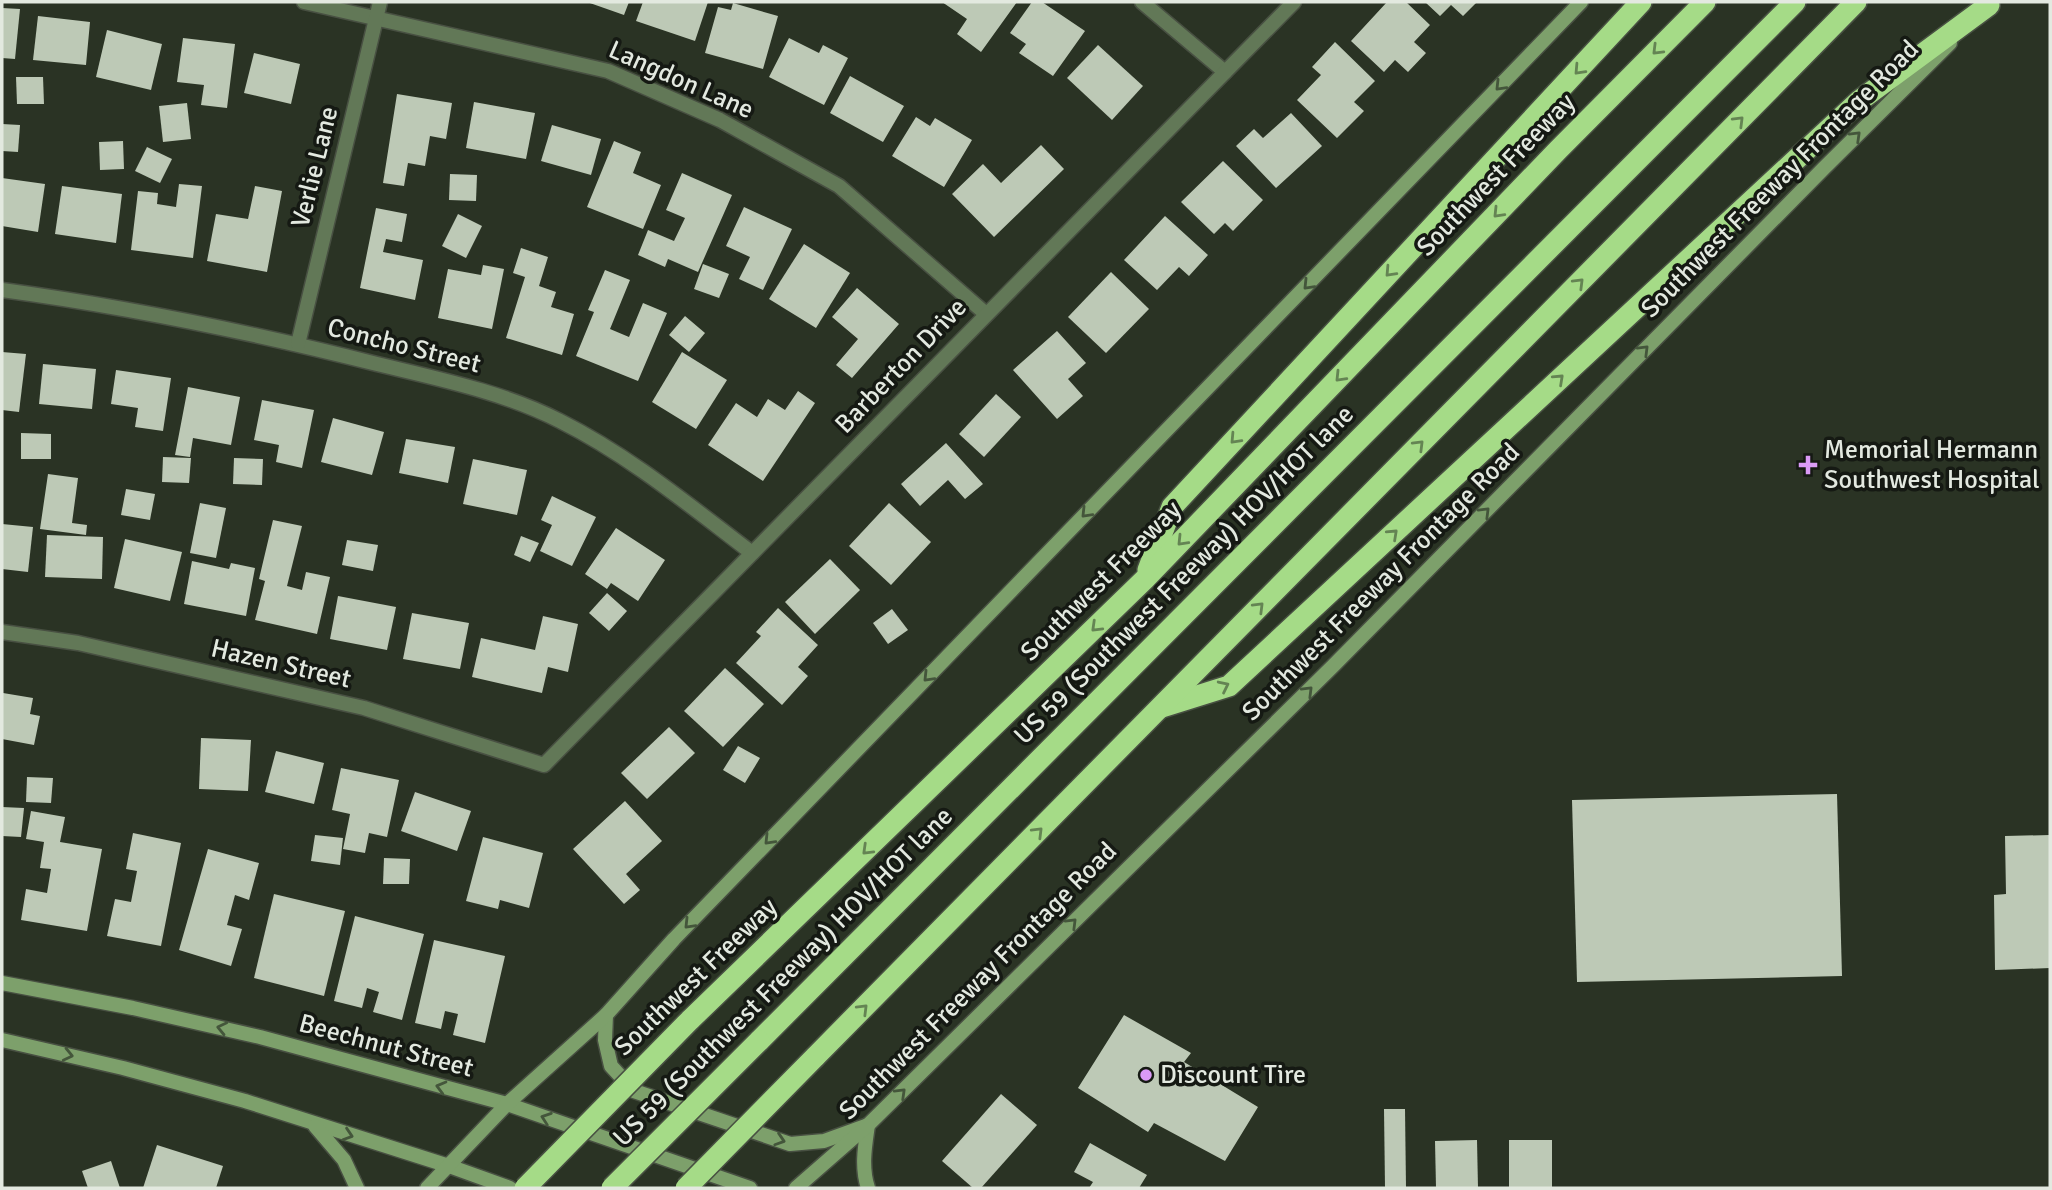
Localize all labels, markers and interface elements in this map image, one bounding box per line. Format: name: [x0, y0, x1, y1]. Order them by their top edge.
street label: Southwest Freeway Frontage Road: [1634, 33, 1926, 325]
street label: Langdon Lane: [604, 34, 758, 126]
one-way arrow: [1652, 42, 1665, 55]
one-way arrow: [1575, 62, 1587, 75]
one-way arrow: [1495, 78, 1508, 91]
street label: Southwest Freeway: [1410, 87, 1582, 263]
street label: Verlie Lane: [285, 103, 345, 231]
one-way arrow: [1730, 116, 1743, 129]
one-way arrow: [1848, 131, 1861, 144]
one-way arrow: [1493, 205, 1506, 218]
one-way arrow: [1386, 264, 1399, 277]
one-way arrow: [1303, 276, 1316, 289]
one-way arrow: [1571, 279, 1583, 291]
street label: Barberton Drive: [828, 292, 974, 440]
street label: Concho Street: [324, 312, 484, 380]
one-way arrow: [1636, 345, 1649, 358]
one-way arrow: [1335, 369, 1348, 382]
one-way arrow: [1551, 375, 1564, 388]
street label: US 59 (Southwest Freeway) HOV/HOT lane: [1008, 399, 1360, 751]
one-way arrow: [1231, 431, 1243, 444]
place label: Memorial Hermann Southwest Hospital: [1824, 434, 2040, 496]
street label: Southwest Freeway Frontage Road: [1235, 436, 1527, 728]
one-way arrow: [1411, 440, 1424, 453]
marker: Memorial Hermann Southwest Hospital: [1798, 455, 1818, 475]
street label: Southwest Freeway: [1014, 494, 1188, 668]
one-way arrow: [1081, 505, 1094, 518]
one-way arrow: [1476, 507, 1489, 520]
one-way arrow: [1385, 530, 1398, 542]
one-way arrow: [1177, 533, 1190, 546]
one-way arrow: [1251, 602, 1264, 615]
one-way arrow: [1092, 619, 1104, 631]
street label: Hazen Street: [208, 632, 354, 696]
one-way arrow: [923, 669, 936, 682]
one-way arrow: [1217, 680, 1229, 694]
one-way arrow: [1299, 687, 1312, 700]
street label: US 59 (Southwest Freeway) HOV/HOT lane: [606, 800, 960, 1154]
one-way arrow: [1029, 827, 1042, 840]
one-way arrow: [765, 832, 778, 845]
street label: Southwest Freeway Frontage Road: [832, 835, 1124, 1127]
one-way arrow: [862, 842, 875, 855]
street label: Southwest Freeway: [608, 891, 784, 1063]
one-way arrow: [685, 915, 698, 928]
one-way arrow: [1063, 918, 1076, 931]
one-way arrow: [855, 1004, 868, 1017]
street label: Beechnut Street: [295, 1007, 477, 1085]
one-way arrow: [216, 1022, 228, 1036]
one-way arrow: [62, 1047, 74, 1061]
place label: Discount Tire: [1160, 1059, 1306, 1091]
marker: Discount Tire: [1138, 1067, 1154, 1083]
one-way arrow: [436, 1081, 448, 1096]
one-way arrow: [893, 1088, 906, 1101]
one-way arrow: [541, 1112, 553, 1126]
one-way arrow: [342, 1127, 354, 1142]
one-way arrow: [773, 1132, 785, 1147]

